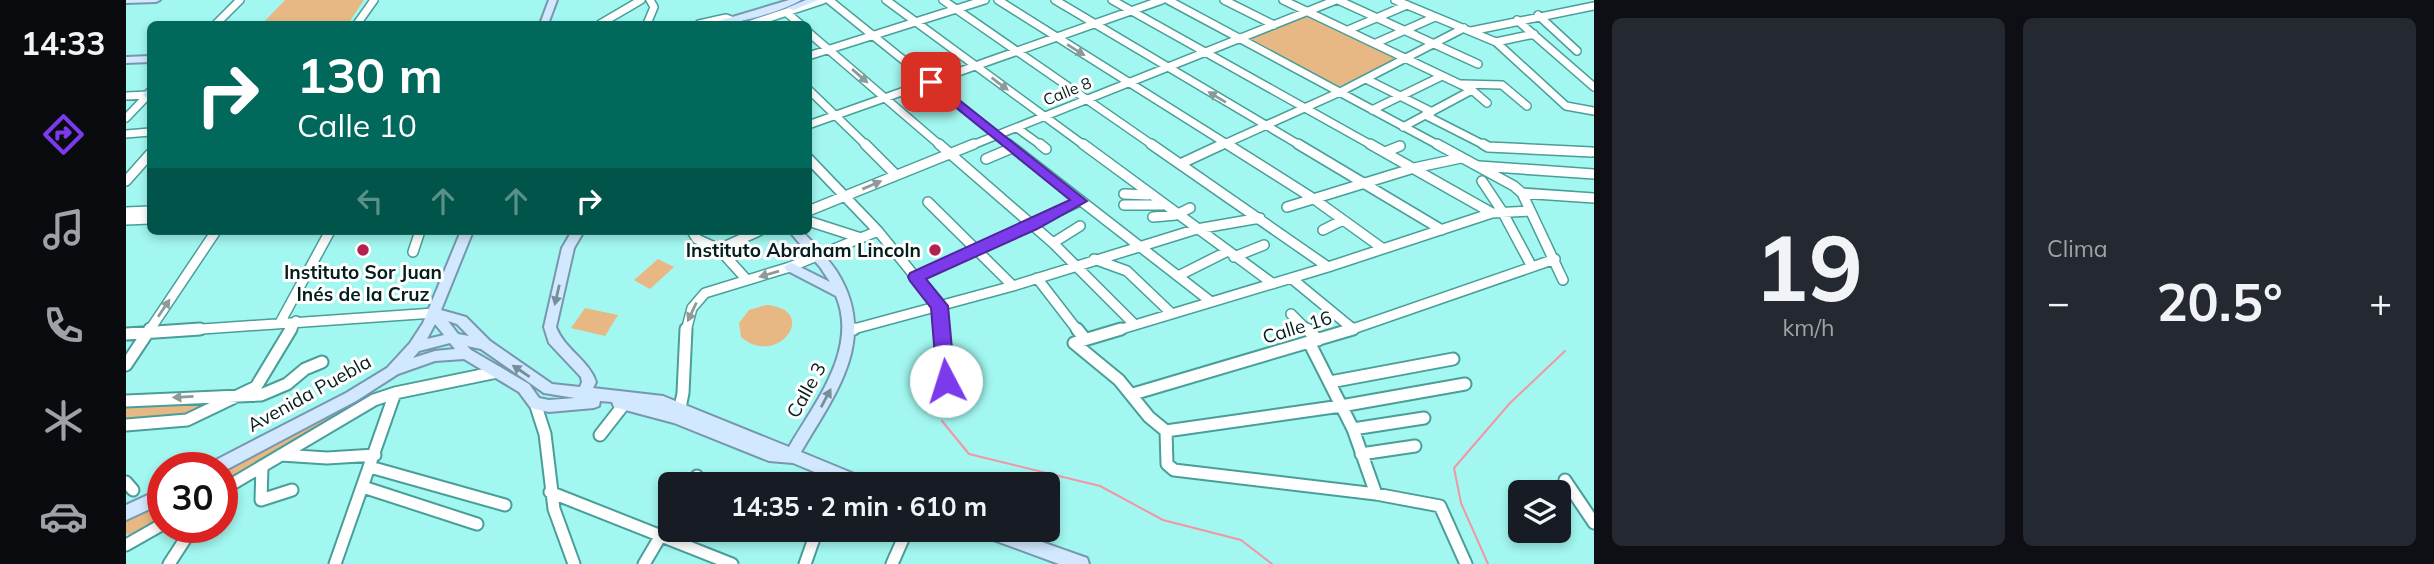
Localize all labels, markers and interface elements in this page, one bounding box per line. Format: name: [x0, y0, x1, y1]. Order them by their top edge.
text: 14:33: [21, 23, 105, 63]
one-way arrow: [1067, 43, 1086, 56]
text: 130 m: [297, 44, 443, 105]
icon: right: [182, 49, 273, 140]
pin: [901, 52, 961, 112]
icon: arrive: [912, 63, 950, 101]
one-way arrow: [852, 68, 869, 83]
street label: Calle 8: [1040, 72, 1094, 110]
one-way arrow: [991, 77, 1009, 91]
one-way arrow: [1207, 91, 1226, 103]
text: Calle 10: [297, 105, 417, 145]
icon: directions: [39, 110, 88, 159]
one-way arrow: [861, 180, 882, 191]
icon: left: [351, 182, 389, 220]
icon: ahead: [424, 182, 462, 220]
icon: ahead: [497, 182, 535, 220]
icon: right: [570, 182, 608, 220]
icon: music: [39, 205, 88, 254]
text: 19: [1754, 210, 1863, 324]
text: Clima: [2047, 234, 2108, 263]
place label: Instituto Abraham Lincoln: [686, 238, 921, 262]
marker: Instituto Sor Juan Inés de la Cruz: [355, 242, 371, 258]
marker: Instituto Abraham Lincoln: [927, 242, 943, 258]
place label: Instituto Sor Juan Inés de la Cruz: [284, 260, 442, 306]
one-way arrow: [758, 269, 779, 279]
text: 20.5°: [2156, 269, 2283, 334]
text: −: [2047, 278, 2070, 326]
text: +: [2369, 278, 2392, 326]
one-way arrow: [551, 284, 562, 306]
one-way arrow: [157, 299, 171, 317]
icon: phone: [39, 301, 88, 350]
one-way arrow: [686, 302, 698, 322]
street label: Calle 16: [1259, 305, 1335, 349]
text: km/h: [1782, 313, 1835, 342]
position arrow: [909, 344, 983, 418]
street label: Avenida Puebla: [243, 349, 375, 437]
street label: Calle 3: [781, 358, 831, 422]
one-way arrow: [511, 365, 530, 378]
one-way arrow: [820, 388, 832, 408]
one-way arrow: [172, 391, 194, 402]
icon: climate: [39, 396, 88, 445]
speed limit sign: 30: [147, 452, 238, 543]
map controls: [1508, 480, 1571, 543]
button: layers: [1508, 480, 1571, 543]
text: 14:35 · 2 min · 610 m: [731, 490, 987, 523]
icon: car: [39, 492, 88, 541]

